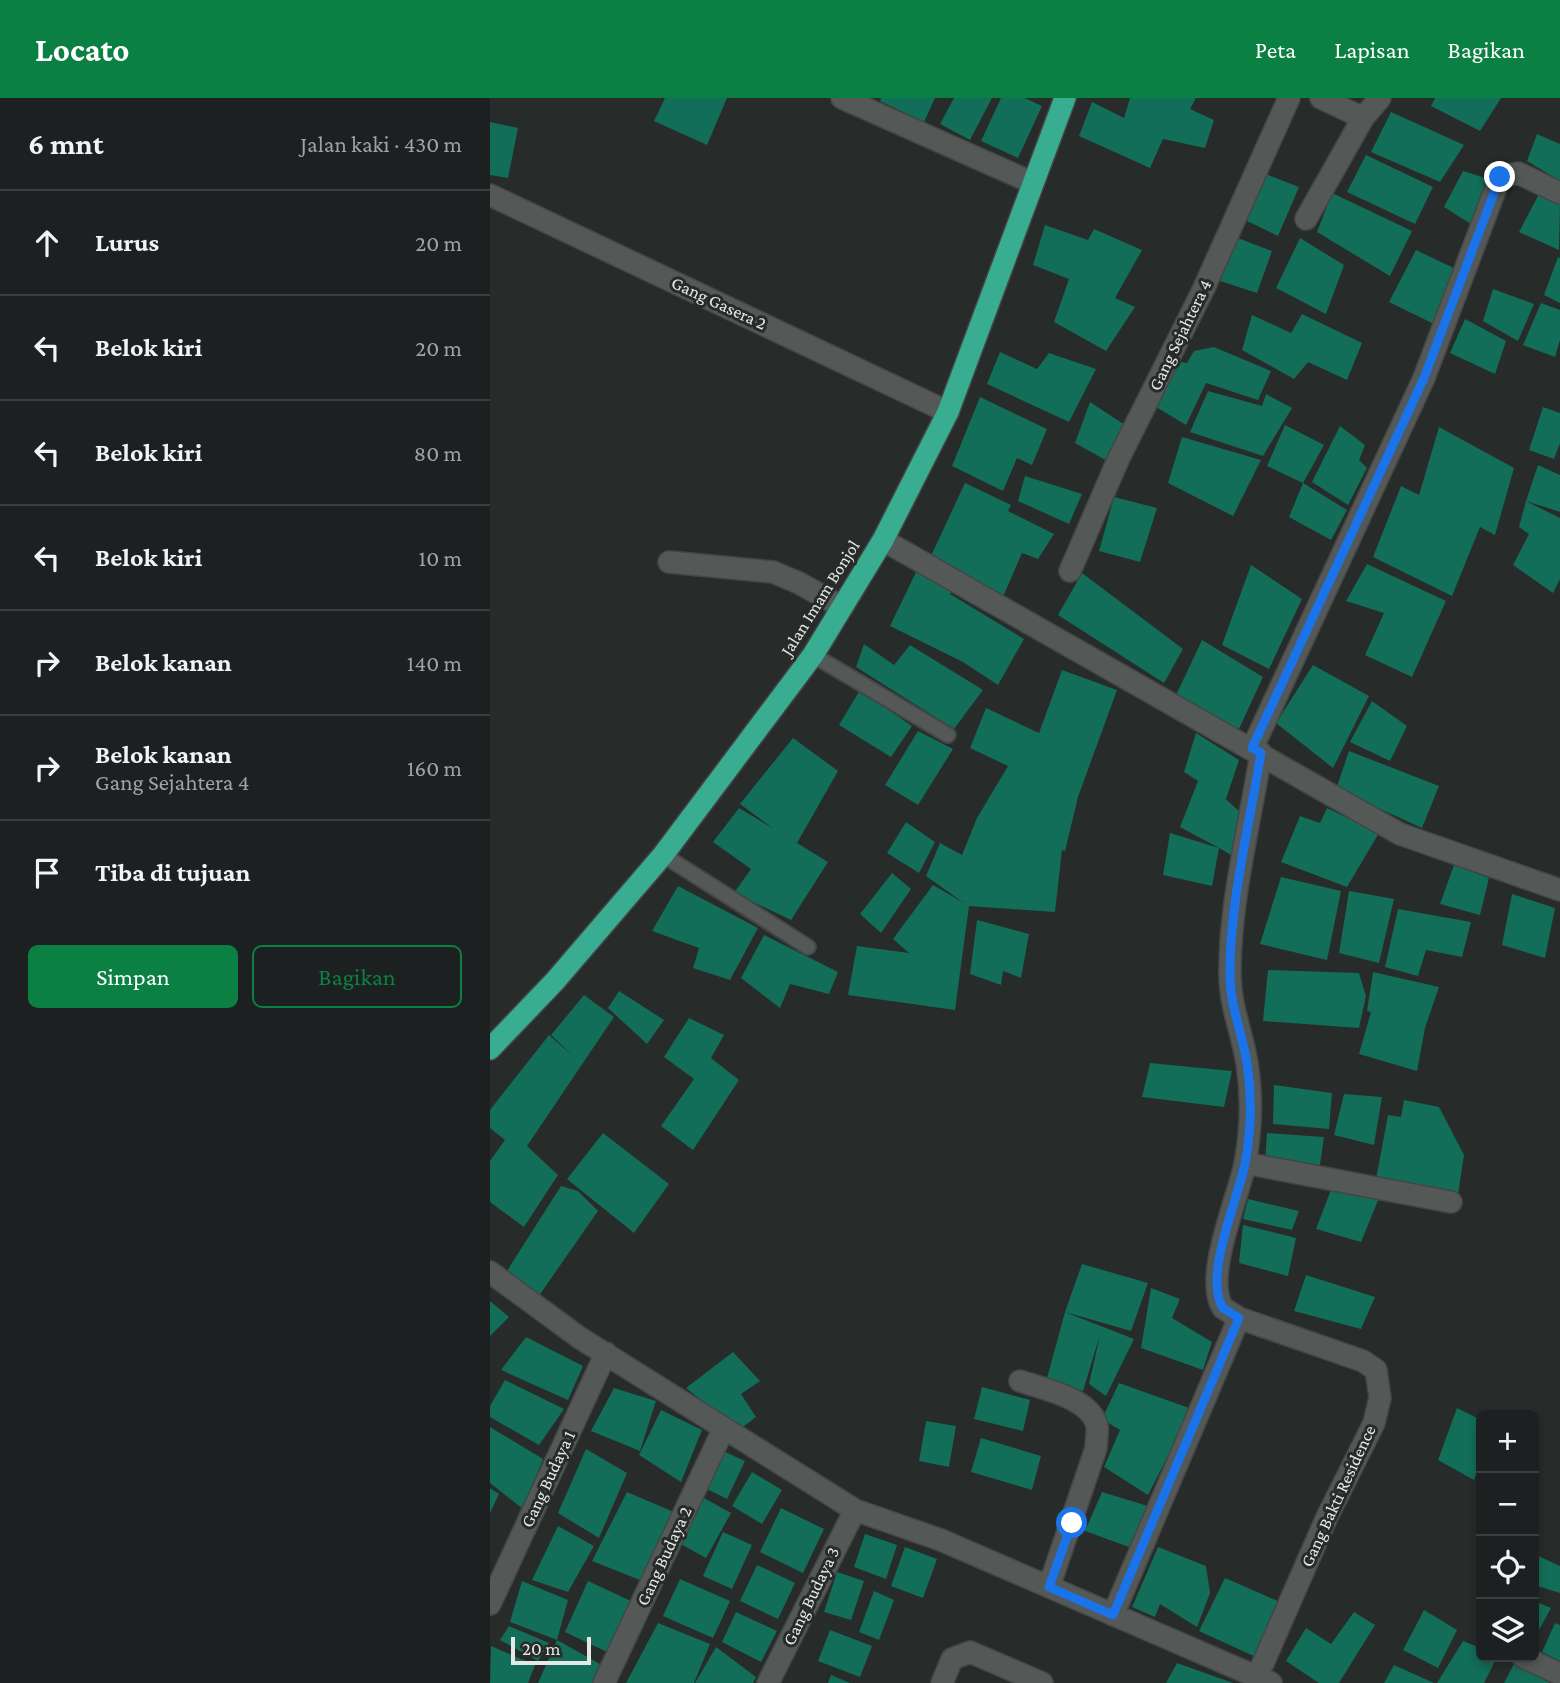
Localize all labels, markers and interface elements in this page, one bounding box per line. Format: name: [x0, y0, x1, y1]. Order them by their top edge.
text: Locato: [35, 31, 130, 68]
text: Peta: [1255, 36, 1296, 63]
text: Lapisan: [1334, 36, 1410, 63]
text: Bagikan: [1448, 36, 1525, 63]
text: 6 mnt: [28, 127, 104, 160]
text: Jalan kaki · 430 m: [300, 131, 462, 157]
route end: [1484, 161, 1515, 192]
icon: ahead: [28, 224, 66, 262]
text: Lurus: [95, 228, 159, 257]
text: 20 m: [415, 230, 462, 256]
street label: Gang Gasera 2: [668, 272, 770, 334]
street label: Gang Sejahtera 4: [1145, 276, 1216, 394]
icon: left: [28, 329, 66, 367]
text: Belok kiri: [95, 333, 202, 362]
text: 20 m: [415, 335, 462, 361]
icon: left: [28, 434, 66, 472]
text: Belok kiri: [95, 438, 202, 467]
text: 80 m: [414, 440, 462, 466]
street label: Jalan Imam Bonjol: [775, 536, 865, 662]
icon: left: [28, 539, 66, 577]
text: Belok kiri: [95, 543, 202, 572]
text: 10 m: [419, 545, 462, 571]
icon: right: [28, 644, 66, 682]
text: Belok kanan: [95, 648, 232, 677]
text: 140 m: [407, 650, 462, 676]
text: Belok kanan: [95, 740, 232, 769]
icon: right: [28, 749, 66, 787]
text: 160 m: [407, 755, 462, 781]
text: Gang Sejahtera 4: [95, 769, 250, 795]
icon: arrive: [28, 854, 66, 892]
text: Tiba di tujuan: [95, 858, 250, 887]
button: Simpan: [28, 945, 238, 1008]
button: Bagikan: [252, 945, 462, 1008]
map controls: [1476, 1410, 1539, 1662]
button: +: [1476, 1410, 1539, 1473]
street label: Gang Bakti Residence: [1296, 1422, 1380, 1570]
street label: Gang Budaya 1: [517, 1427, 579, 1531]
button: −: [1476, 1473, 1539, 1536]
street label: Gang Budaya 2: [632, 1503, 696, 1609]
route start: [1056, 1507, 1087, 1538]
button: locate: [1476, 1536, 1539, 1599]
street label: Gang Budaya 3: [779, 1544, 843, 1648]
button: layers: [1476, 1599, 1539, 1662]
scale bar: [511, 1634, 592, 1666]
text: 20 m: [522, 1638, 561, 1659]

